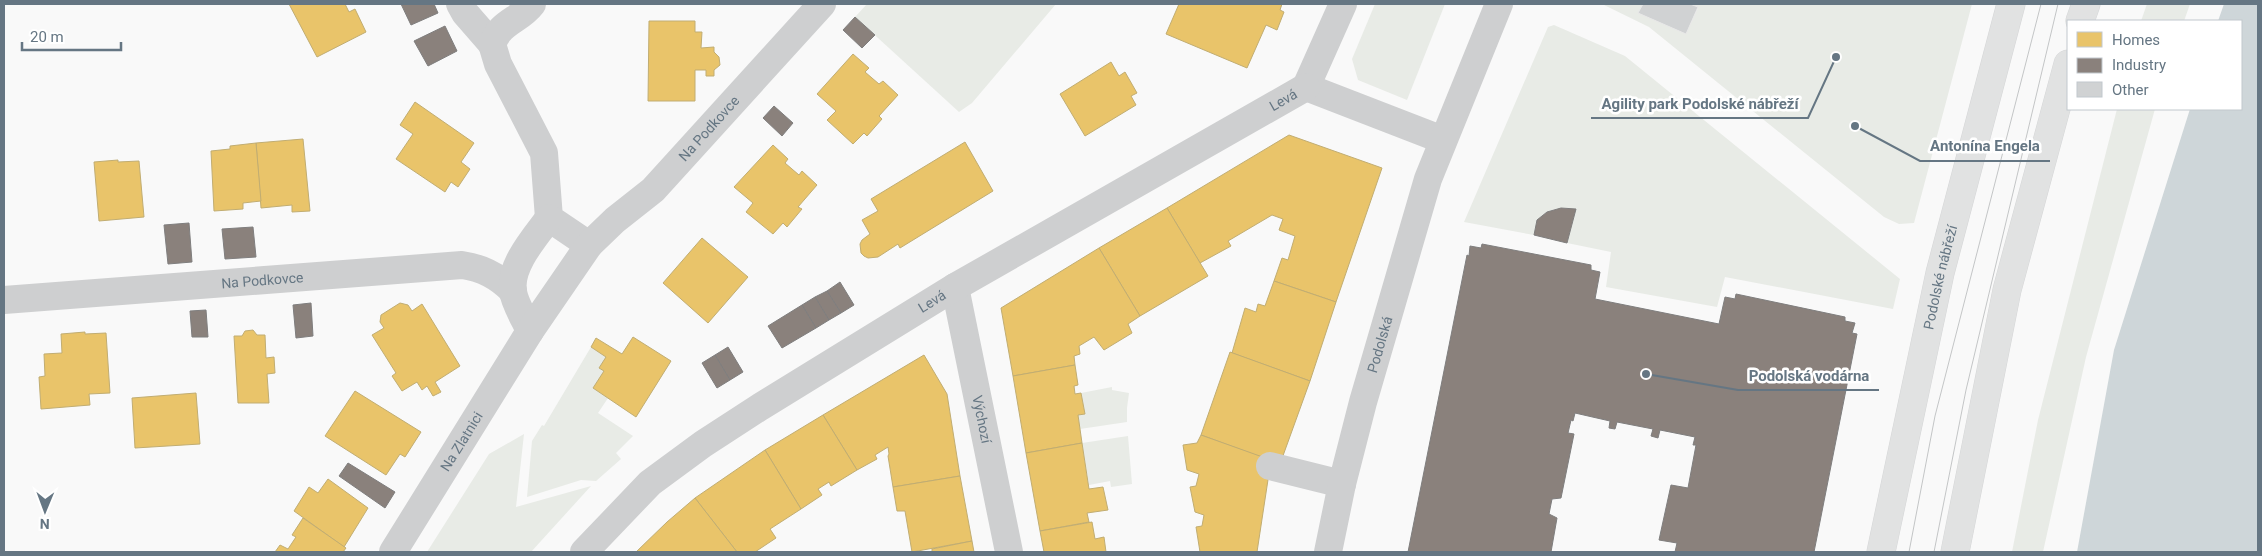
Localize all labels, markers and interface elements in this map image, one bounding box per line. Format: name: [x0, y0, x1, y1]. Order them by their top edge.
scale bar: [22, 20, 121, 52]
legend: [2067, 20, 2242, 110]
text: 20 m: [30, 28, 64, 46]
text: Homes: [2112, 31, 2160, 49]
text: Industry: [2112, 56, 2166, 74]
text: Other: [2112, 81, 2149, 99]
street label: Levá: [1267, 86, 1300, 114]
callout: Agility park Podolské nábřeží: [1591, 88, 1808, 118]
street label: Na Podkovce: [675, 93, 743, 164]
text: Agility park Podolské nábřeží: [1602, 95, 1799, 113]
callout: Antonína Engela: [1920, 131, 2050, 161]
text: Antonína Engela: [1930, 137, 2040, 155]
street label: Podolské nábřeží: [1920, 223, 1960, 331]
street label: Na Podkovce: [221, 269, 304, 291]
street label: Levá: [915, 287, 948, 316]
street label: Podolská: [1364, 314, 1396, 375]
callout: Podolská vodárna: [1738, 360, 1879, 390]
text: Podolská vodárna: [1749, 367, 1869, 385]
street label: Výchozí: [969, 394, 995, 445]
street label: Na Zlatnici: [437, 409, 486, 474]
north arrow: [20, 486, 70, 536]
text: N: [40, 516, 50, 532]

